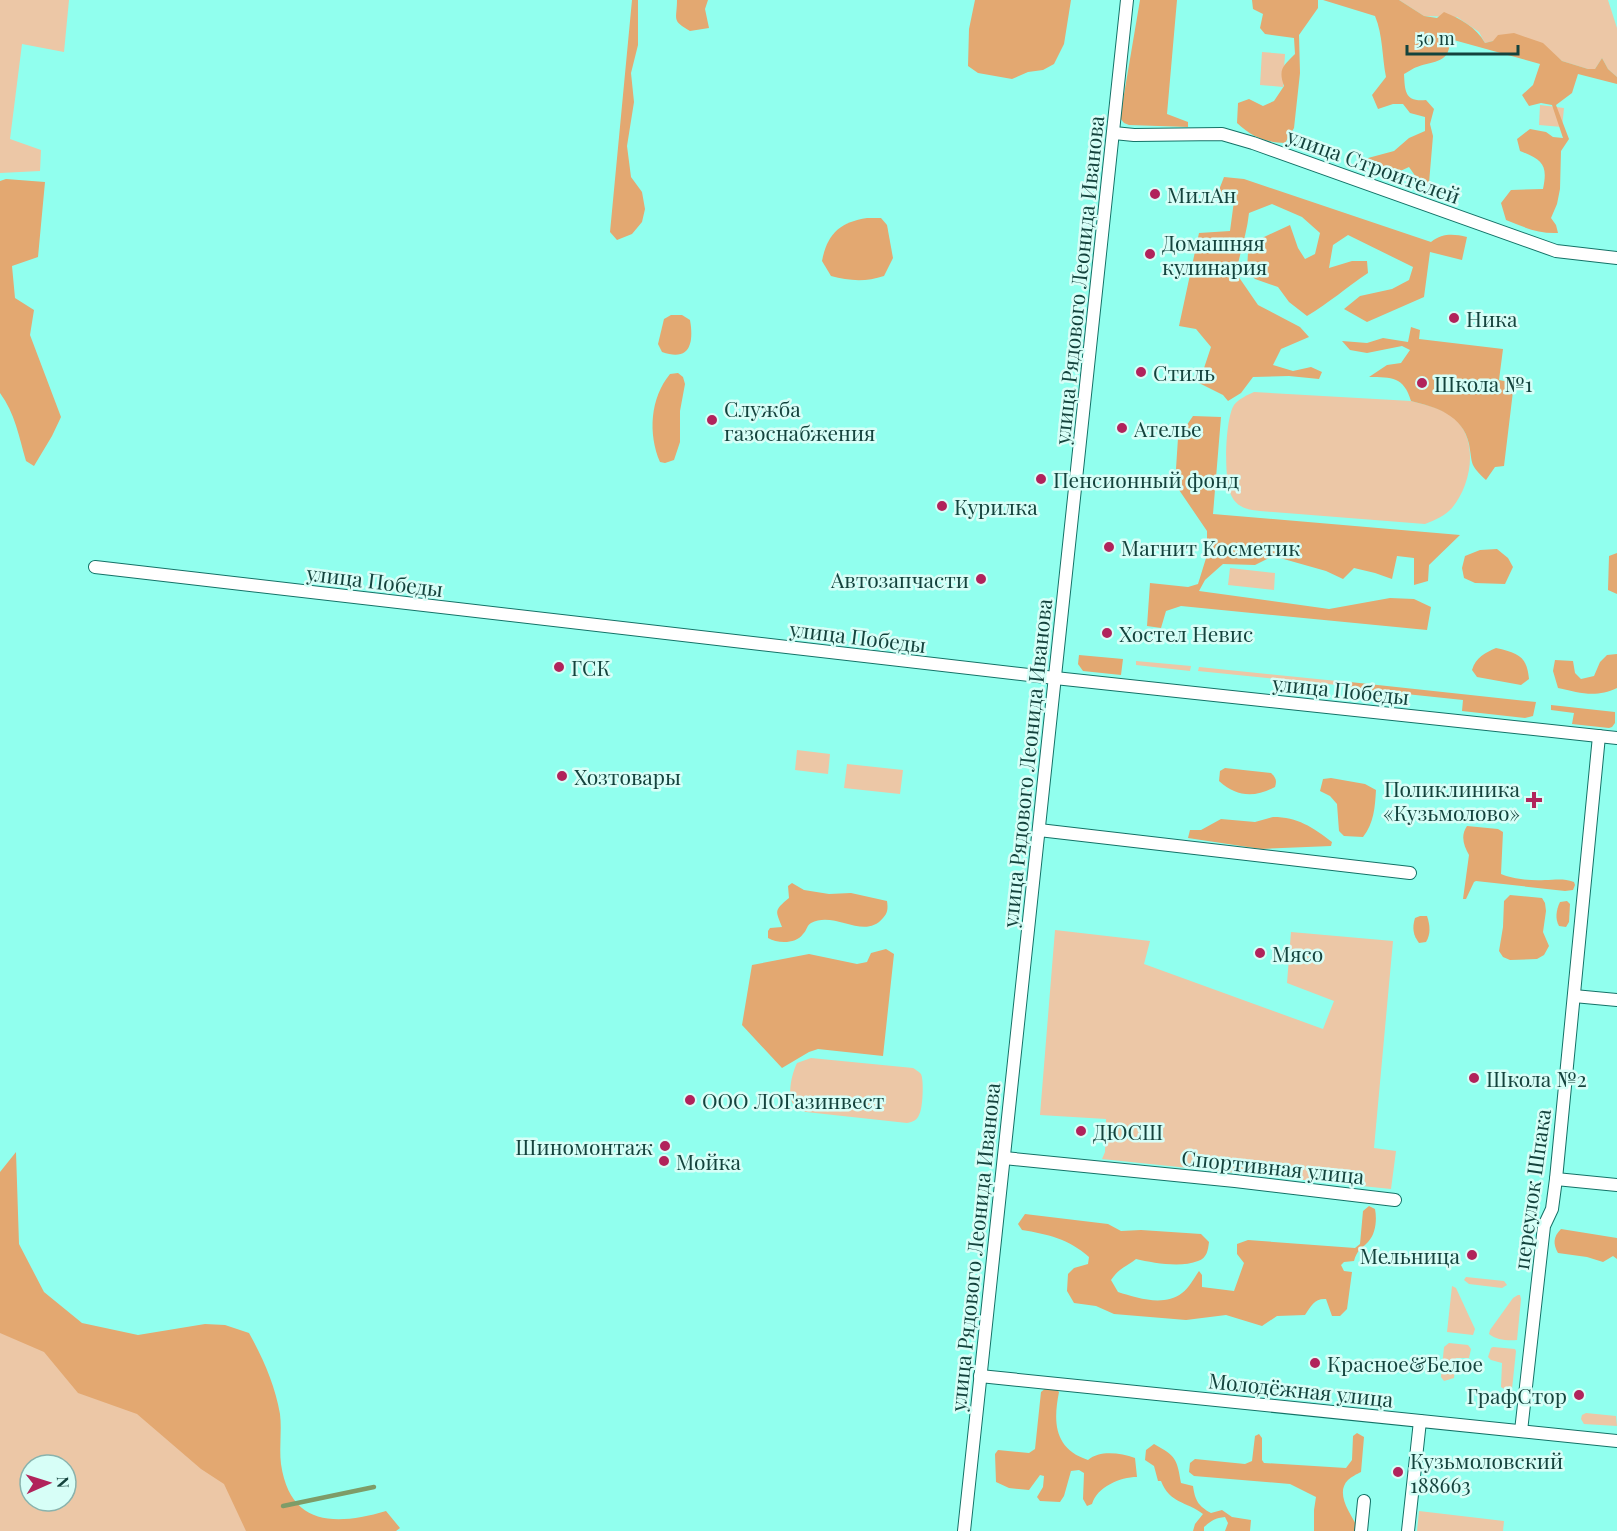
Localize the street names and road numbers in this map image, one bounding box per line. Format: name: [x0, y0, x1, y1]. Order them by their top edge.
street label: улица Рядового Леонида Иванова: [1047, 114, 1109, 447]
street label: улица Строителей: [1283, 120, 1464, 209]
street label: улица Победы: [304, 558, 445, 602]
street label: улица Рядового Леонида Иванова: [995, 597, 1057, 930]
street label: улица Победы: [787, 614, 928, 658]
street label: улица Победы: [1270, 668, 1411, 710]
street label: улица Рядового Леонида Иванова: [943, 1081, 1005, 1414]
street label: переулок Шпака: [1506, 1106, 1556, 1271]
street label: Спортивная улица: [1180, 1142, 1366, 1190]
street label: Молодёжная улица: [1207, 1365, 1395, 1413]

